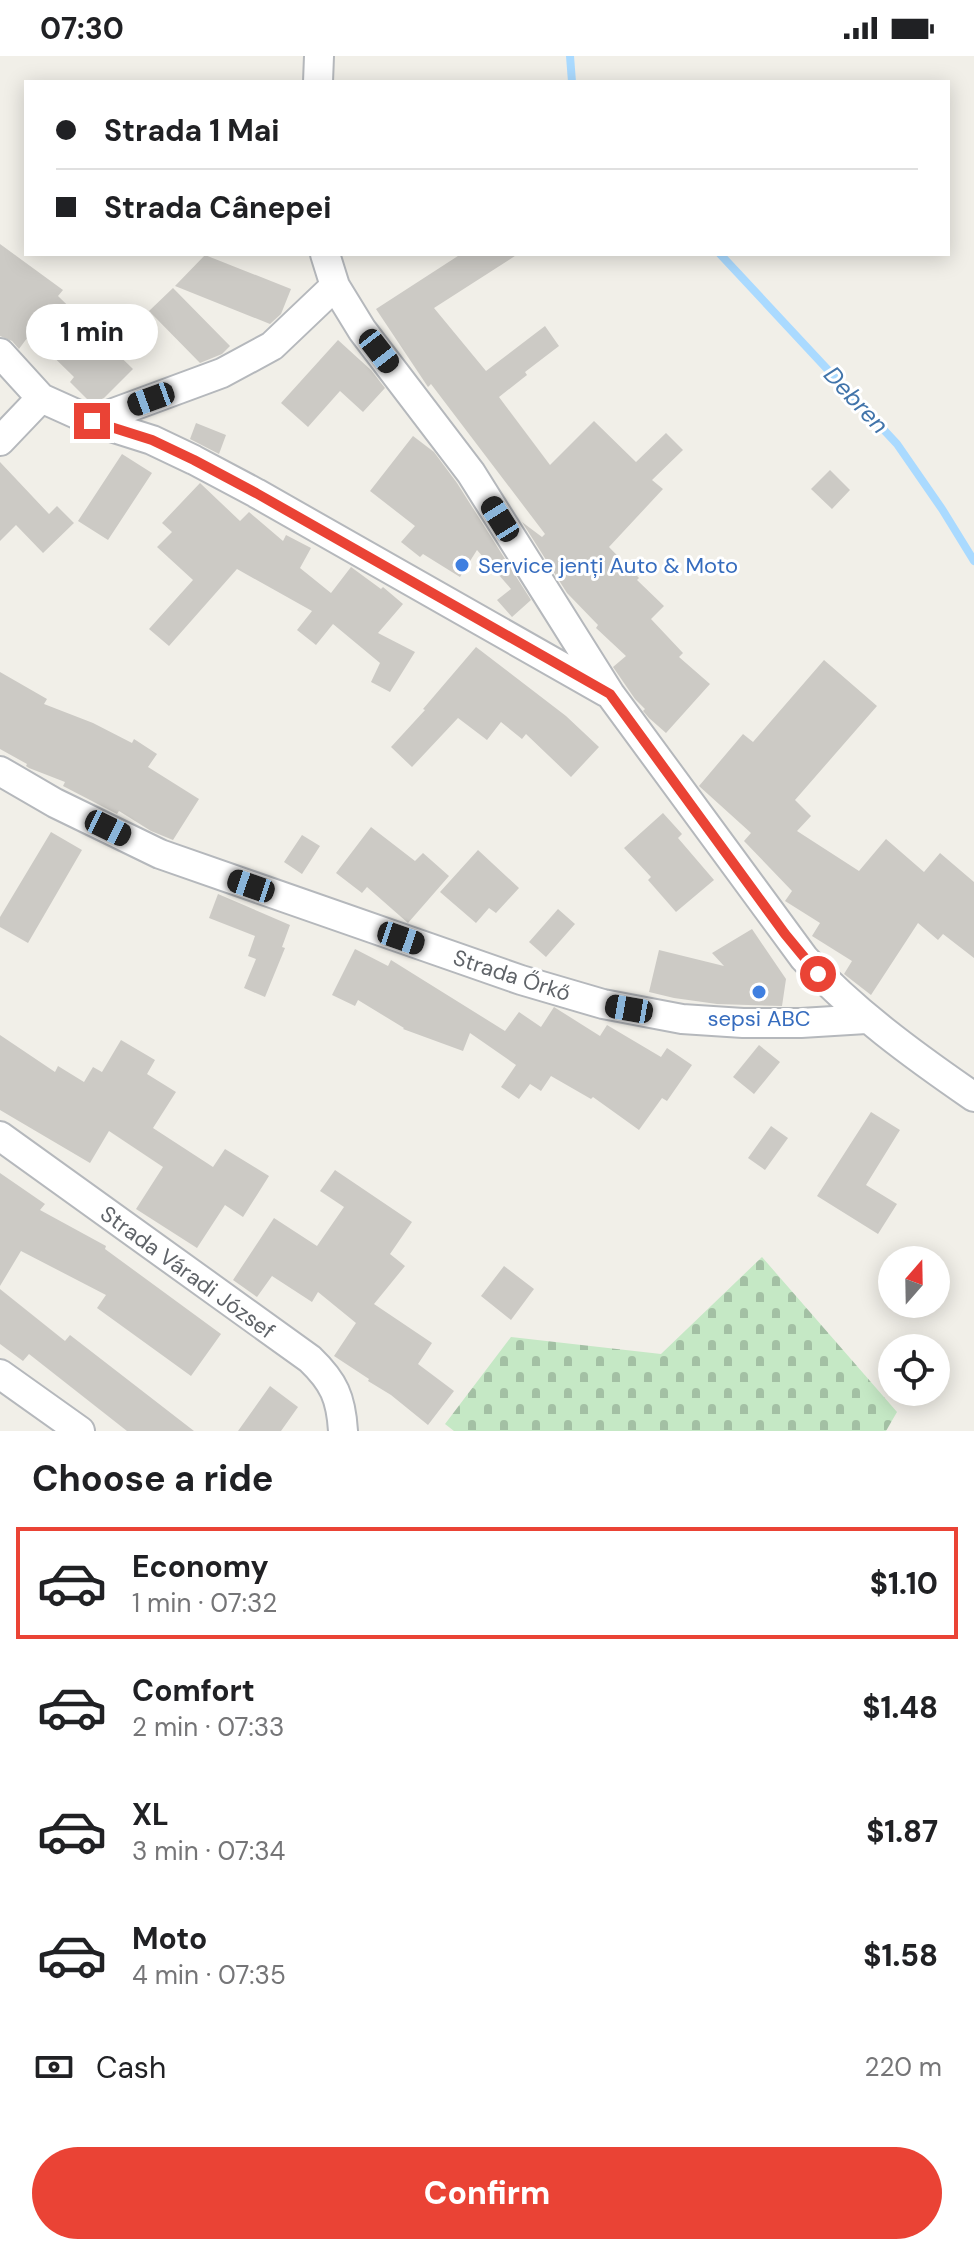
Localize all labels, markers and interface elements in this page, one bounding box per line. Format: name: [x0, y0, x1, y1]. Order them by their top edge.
text: 07:30: [40, 9, 124, 48]
text: Strada 1 Mai: [104, 111, 280, 150]
text: Strada Cânepei: [104, 188, 331, 227]
callout: 1 min: [26, 305, 158, 361]
text: 1 min: [60, 315, 124, 349]
car: [355, 325, 403, 377]
water label: Debren: [817, 359, 895, 440]
car: [124, 380, 178, 418]
route end: [74, 403, 110, 439]
car: [477, 492, 523, 546]
place label: Service jenți Auto & Moto: [478, 551, 738, 580]
marker: Service jenți Auto & Moto: [453, 556, 471, 574]
car: [81, 807, 135, 849]
car: [224, 867, 278, 905]
car: [374, 919, 428, 957]
street label: Strada Őrkő: [450, 943, 574, 1008]
route start: [800, 956, 836, 992]
marker: sepsi ABC: [750, 983, 768, 1001]
car: [603, 993, 655, 1025]
place label: sepsi ABC: [707, 1004, 811, 1033]
street label: Strada Váradi József: [95, 1199, 281, 1345]
north arrow: [878, 1246, 950, 1318]
map controls: [878, 1246, 950, 1406]
button: locate: [878, 1334, 950, 1406]
text: Choose a ride: [32, 1455, 273, 1502]
icon: car: [36, 1547, 108, 1619]
text: Economy: [132, 1547, 269, 1586]
text: $1.10: [870, 1564, 938, 1603]
text: 1 min · 07:32: [132, 1586, 277, 1620]
icon: car: [36, 1671, 108, 1743]
text: Comfort: [132, 1671, 255, 1710]
text: $1.48: [862, 1688, 938, 1727]
text: 2 min · 07:33: [132, 1710, 285, 1744]
icon: car: [36, 1795, 108, 1867]
text: XL: [132, 1795, 169, 1834]
text: $1.87: [866, 1812, 938, 1851]
text: 3 min · 07:34: [132, 1834, 285, 1868]
icon: car: [36, 1919, 108, 1991]
text: Moto: [132, 1919, 207, 1958]
text: $1.58: [863, 1936, 938, 1975]
text: 4 min · 07:35: [132, 1958, 286, 1992]
icon: cash: [32, 2045, 76, 2089]
text: Cash: [96, 2048, 166, 2087]
text: 220 m: [864, 2050, 942, 2084]
button: Confirm: [32, 2147, 942, 2239]

